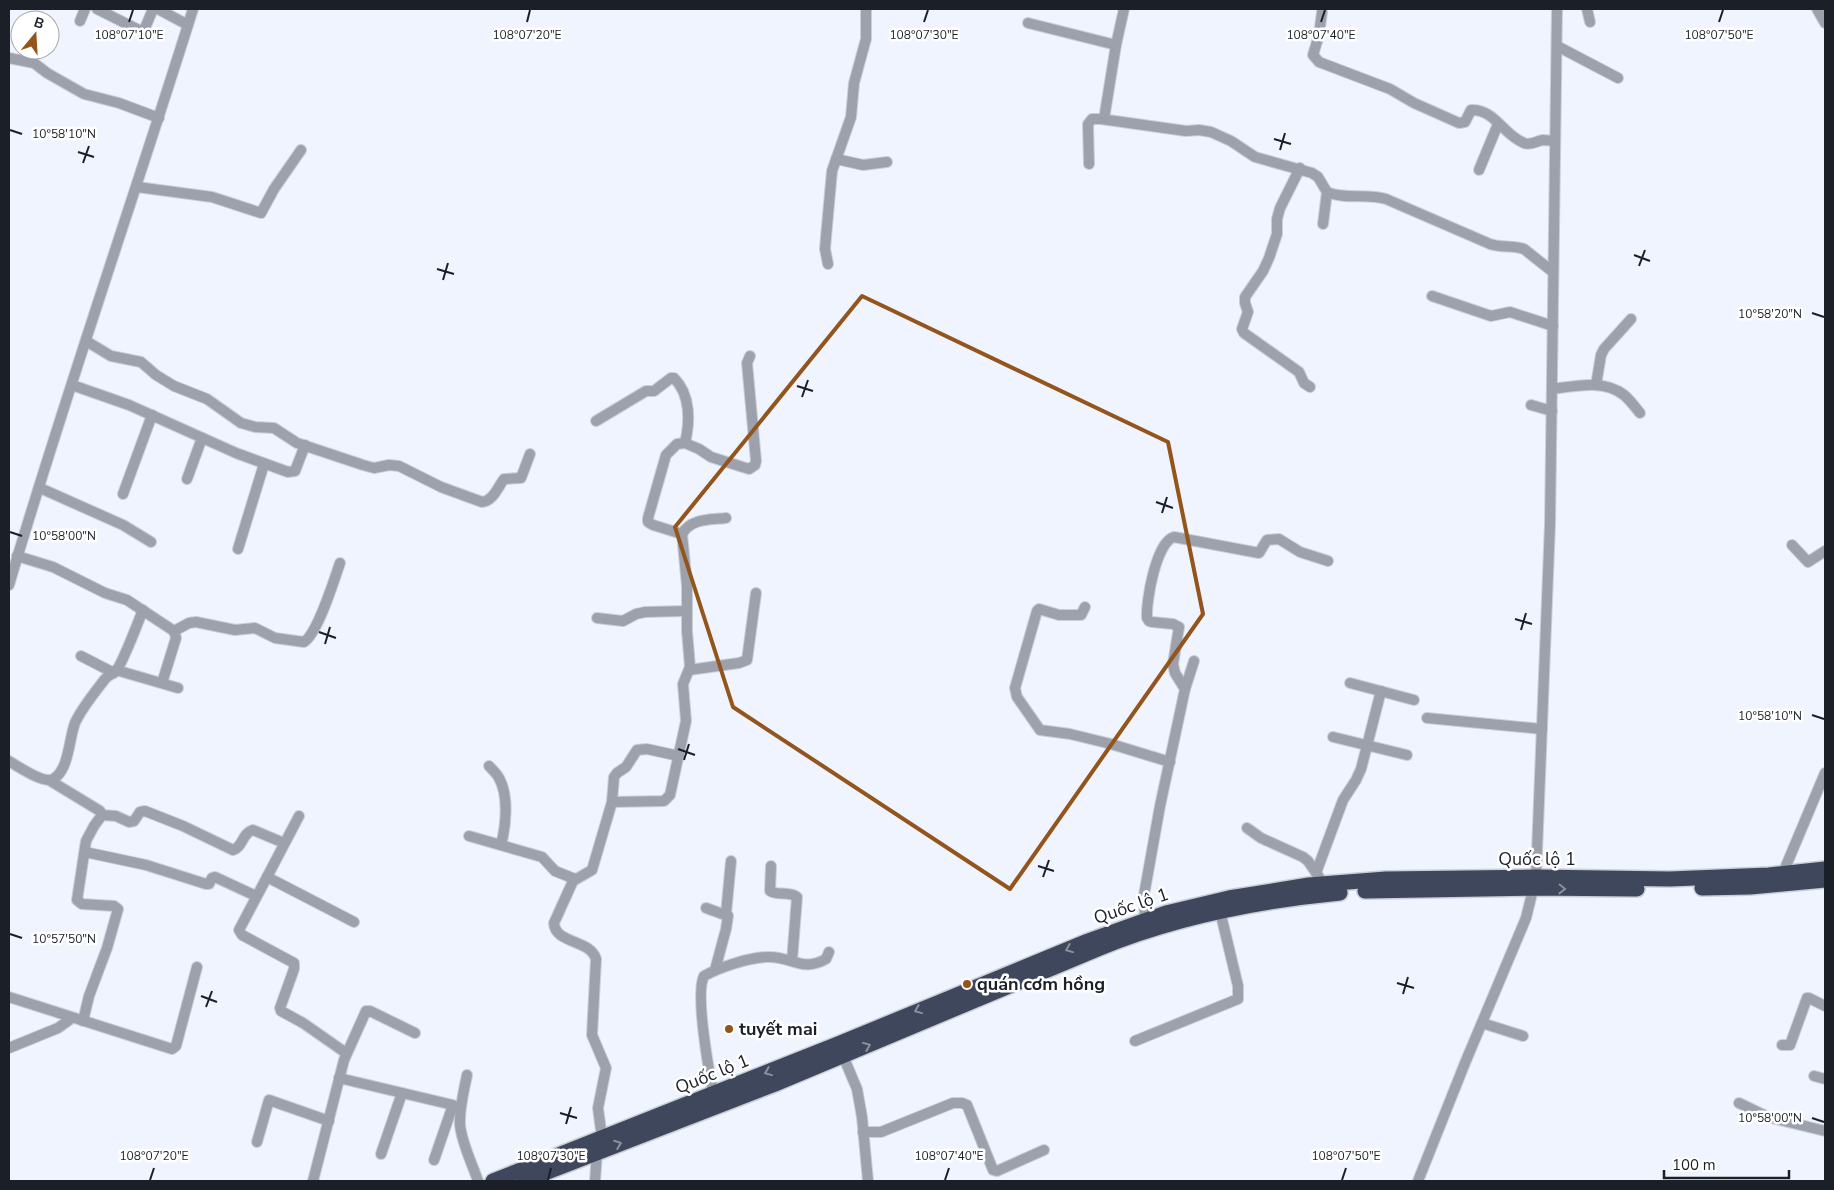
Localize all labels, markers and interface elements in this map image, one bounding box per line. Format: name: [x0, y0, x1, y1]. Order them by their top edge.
north arrow: [10, 10, 60, 60]
text: B: [31, 13, 46, 34]
text: 108°07'10"E: [94, 27, 164, 43]
text: 108°07'20"E: [492, 27, 562, 43]
text: 108°07'30"E: [889, 27, 959, 43]
text: 108°07'40"E: [1286, 27, 1356, 43]
text: 108°07'50"E: [1684, 27, 1754, 43]
text: 10°58'10"N: [32, 126, 96, 142]
text: 10°58'20"N: [1738, 306, 1802, 322]
text: 10°58'00"N: [32, 528, 96, 544]
text: 10°58'10"N: [1738, 708, 1802, 724]
street label: Quốc lộ 1: [1498, 847, 1576, 871]
street label: Quốc lộ 1: [1090, 882, 1172, 930]
one-way arrow: [1558, 883, 1566, 894]
text: 10°57'50"N: [32, 931, 96, 947]
one-way arrow: [1065, 942, 1074, 953]
place label: quán cơm hồng: [977, 972, 1105, 996]
marker: quán cơm hồng: [961, 978, 973, 990]
one-way arrow: [915, 1005, 923, 1015]
place label: tuyết mai: [739, 1017, 817, 1041]
marker: tuyết mai: [723, 1023, 735, 1035]
one-way arrow: [862, 1042, 871, 1052]
street label: Quốc lộ 1: [672, 1048, 752, 1100]
one-way arrow: [764, 1065, 773, 1076]
text: 10°58'00"N: [1738, 1110, 1802, 1126]
one-way arrow: [613, 1140, 622, 1151]
text: 108°07'20"E: [119, 1148, 189, 1164]
text: 108°07'30"E: [516, 1148, 586, 1164]
text: 108°07'40"E: [914, 1148, 984, 1164]
text: 108°07'50"E: [1311, 1148, 1381, 1164]
scale bar: [1664, 1148, 1789, 1180]
text: 100 m: [1672, 1155, 1716, 1175]

